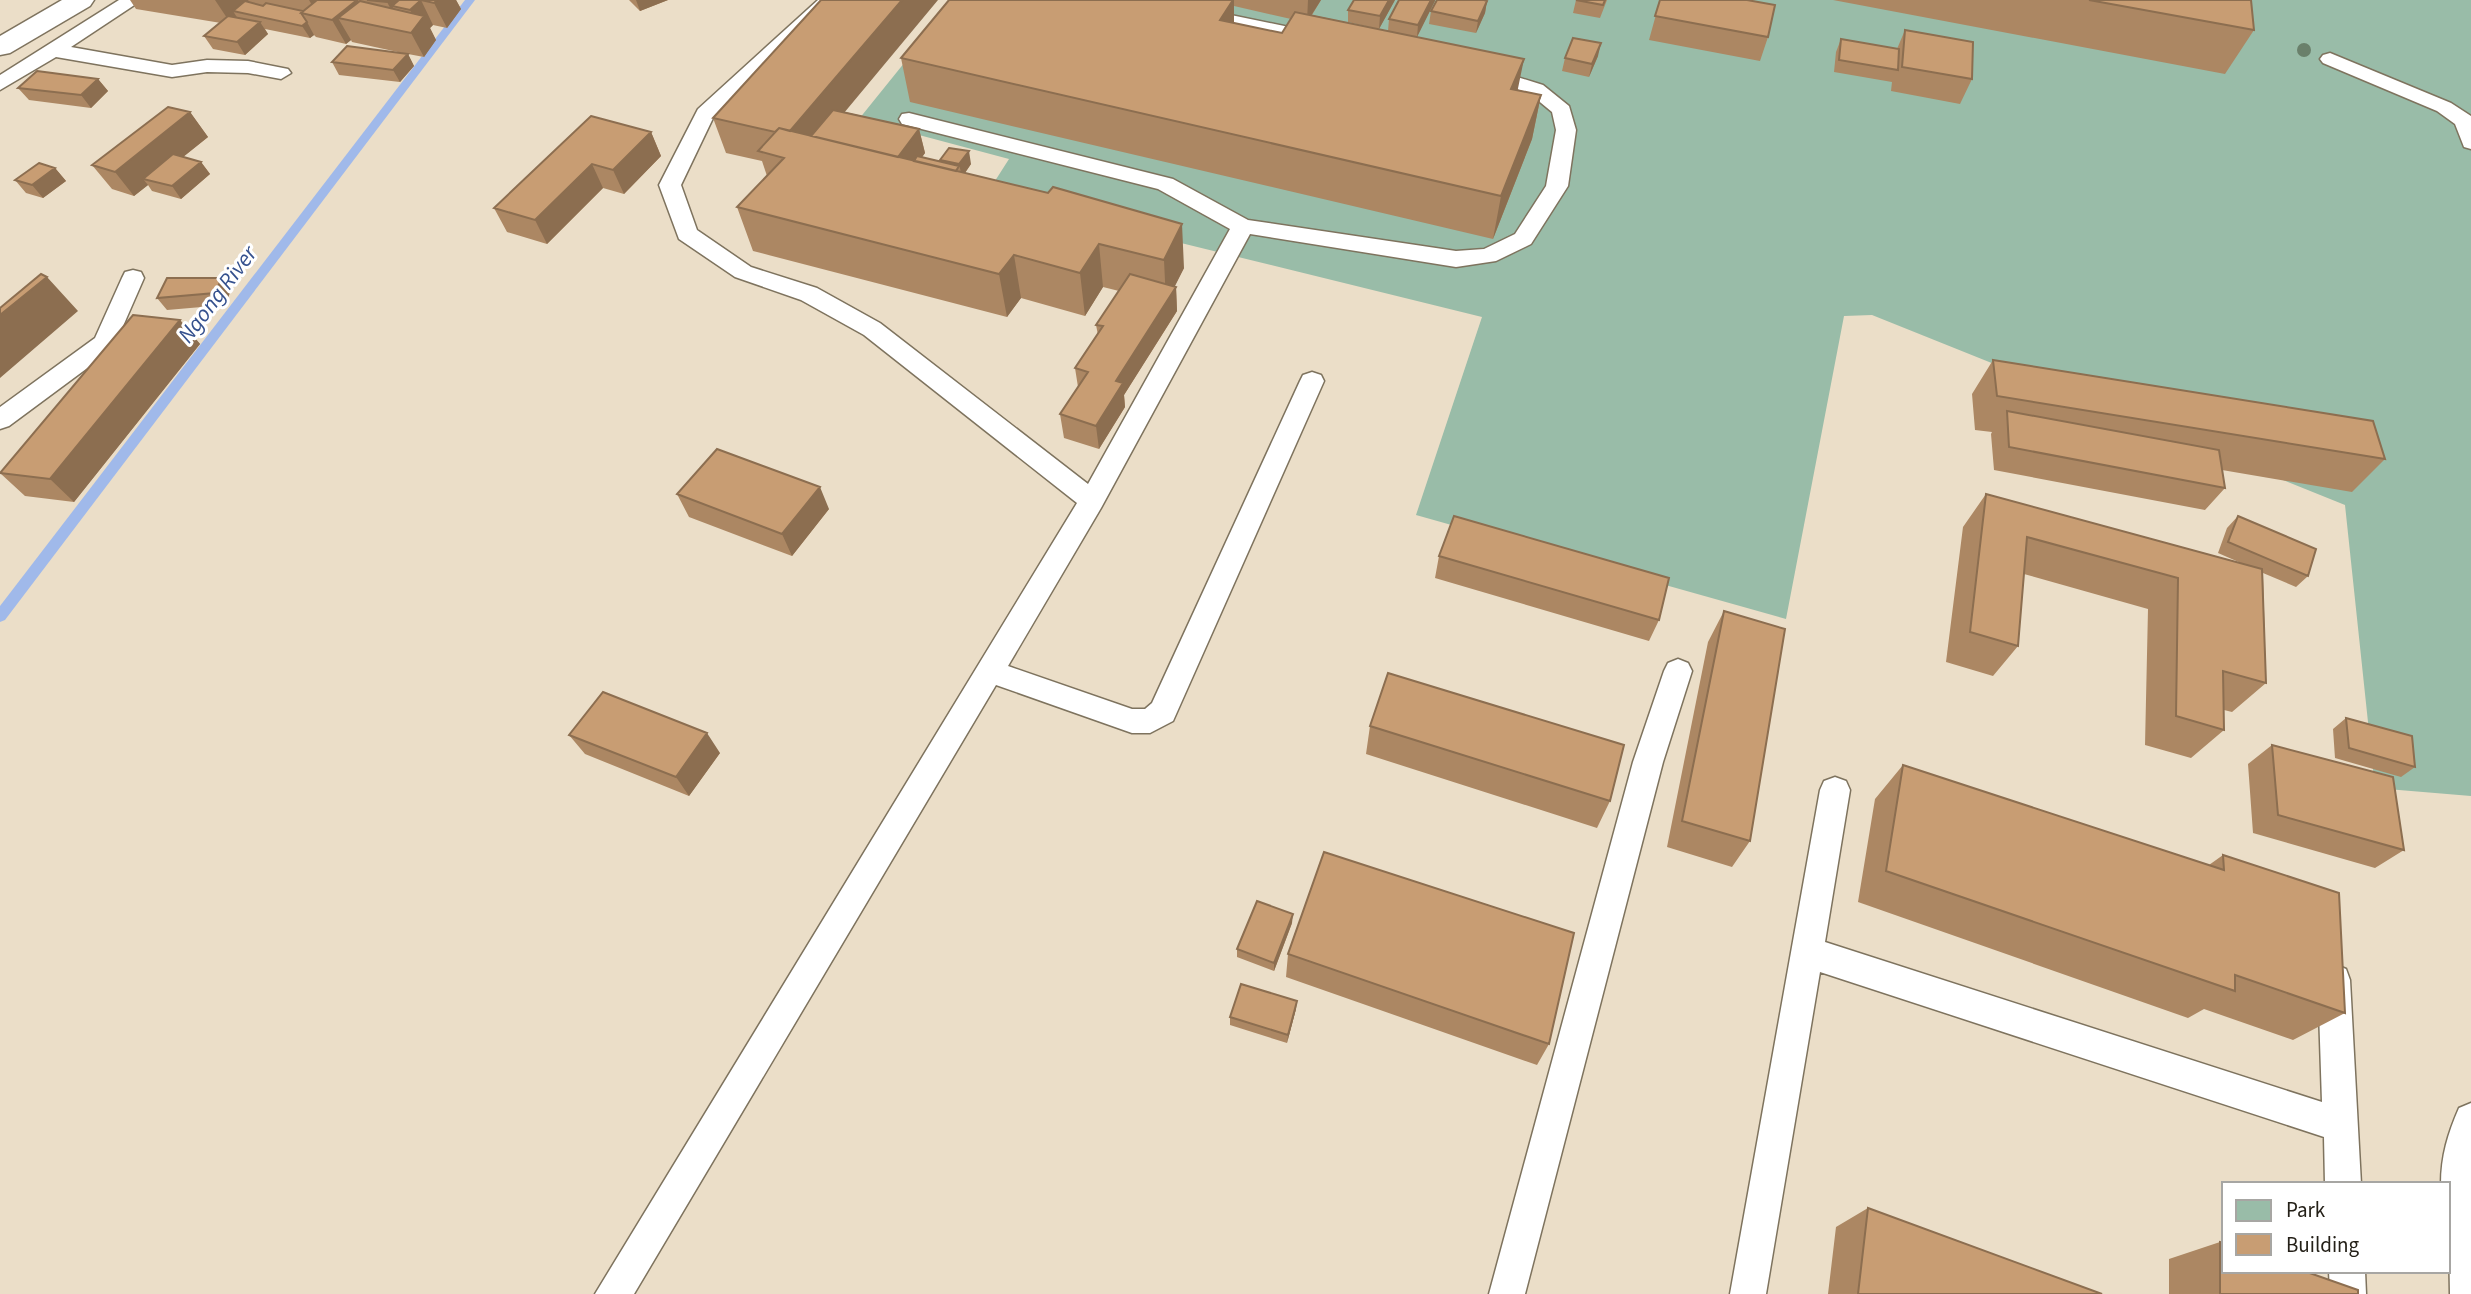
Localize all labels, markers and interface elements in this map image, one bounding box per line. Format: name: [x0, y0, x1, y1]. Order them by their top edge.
water label: Ngong River: [170, 238, 266, 350]
legend: [2222, 1182, 2450, 1273]
text: Park: [2286, 1195, 2326, 1225]
text: Building: [2286, 1230, 2360, 1260]

